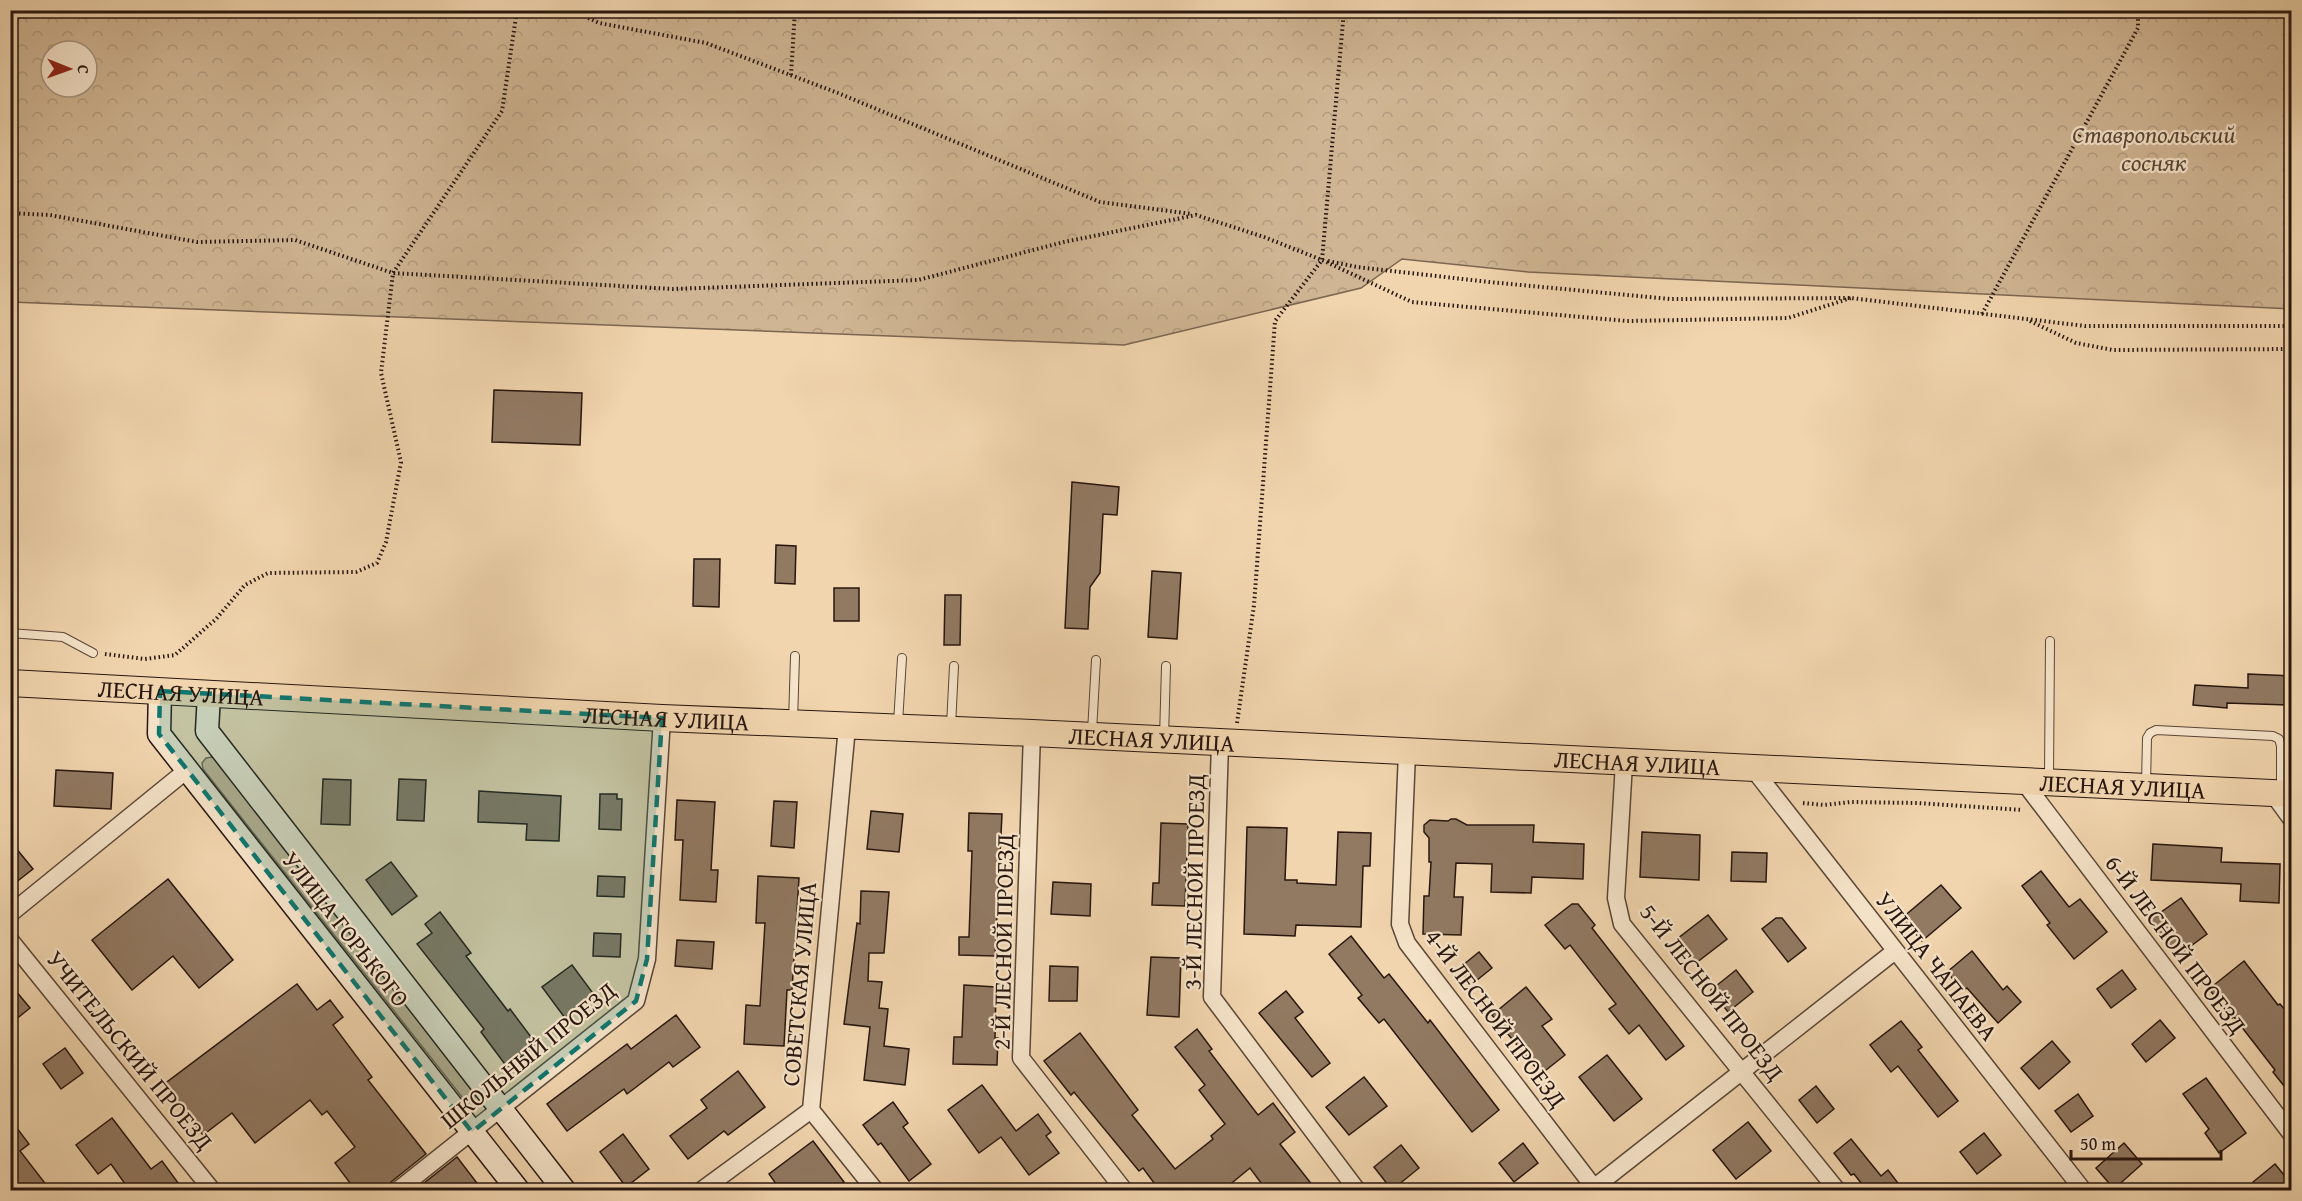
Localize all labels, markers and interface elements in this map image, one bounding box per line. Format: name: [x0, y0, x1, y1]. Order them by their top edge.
north arrow: [39, 39, 99, 99]
text: С: [72, 65, 96, 74]
park label: Ставропольский сосняк: [2072, 117, 2236, 180]
street label: ЛЕСНАЯ УЛИЦА: [97, 670, 265, 714]
street label: ЛЕСНАЯ УЛИЦА: [582, 696, 750, 739]
street label: ЛЕСНАЯ УЛИЦА: [1068, 717, 1236, 760]
street label: ЛЕСНАЯ УЛИЦА: [1553, 741, 1721, 784]
street label: ЛЕСНАЯ УЛИЦА: [2039, 764, 2207, 807]
street label: 3-Й ЛЕСНОЙ ПРОЕЗД: [1175, 773, 1213, 991]
street label: 2-Й ЛЕСНОЙ ПРОЕЗД: [984, 833, 1022, 1051]
street label: УЛИЦА ГОРЬКОГО: [274, 844, 418, 1014]
street label: 6-Й ЛЕСНОЙ ПРОЕЗД: [2097, 847, 2255, 1041]
street label: СОВЕТСКАЯ УЛИЦА: [773, 880, 825, 1087]
street label: УЛИЦА ЧАПАЕВА: [1868, 884, 2007, 1048]
street label: 5-Й ЛЕСНОЙ ПРОЕЗД: [1632, 896, 1792, 1088]
street label: 4-Й ЛЕСНОЙ ПРОЕЗД: [1417, 921, 1575, 1115]
street label: УЧИТЕЛЬСКИЙ ПРОЕЗД: [38, 943, 222, 1157]
street label: ШКОЛЬНЫЙ ПРОЕЗД: [433, 973, 623, 1137]
scale bar: [2071, 1123, 2221, 1161]
text: 50 m: [2080, 1130, 2116, 1157]

